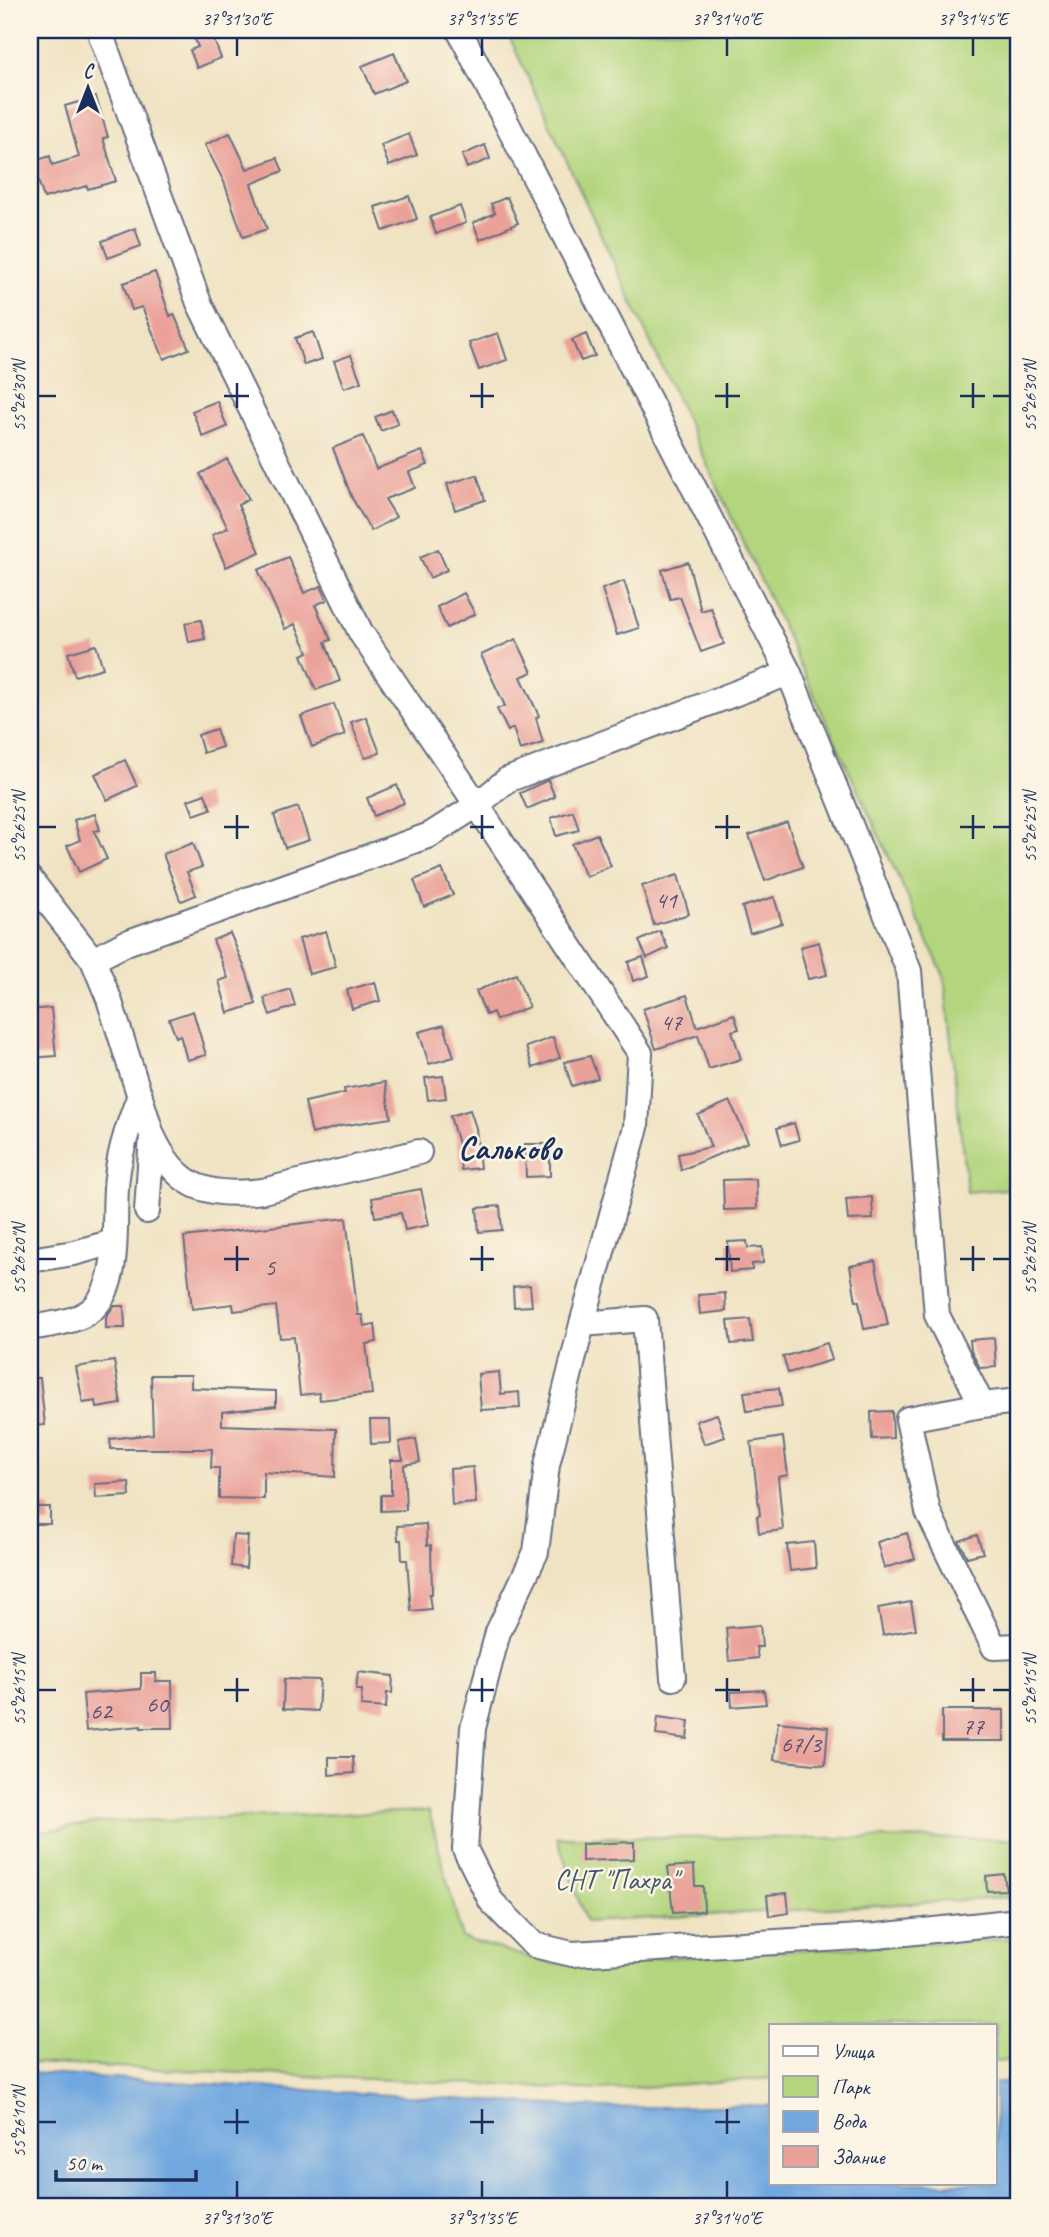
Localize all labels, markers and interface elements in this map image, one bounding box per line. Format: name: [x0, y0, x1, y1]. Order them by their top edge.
text: 37°31'30"E: [202, 8, 274, 30]
text: 37°31'35"E: [447, 8, 519, 30]
text: 37°31'40"E: [692, 8, 764, 30]
text: 37°31'45"E: [938, 8, 1010, 30]
north arrow: [52, 52, 122, 122]
text: С: [83, 60, 95, 84]
text: 55°26'30"N: [8, 357, 30, 431]
text: 55°26'30"N: [1019, 357, 1041, 431]
text: 55°26'25"N: [8, 788, 30, 862]
text: 55°26'25"N: [1019, 788, 1041, 862]
house number: 41: [655, 885, 678, 915]
house number: 47: [660, 1007, 683, 1037]
district label: Сальково: [458, 1128, 563, 1169]
text: 55°26'20"N: [8, 1220, 30, 1294]
text: 55°26'20"N: [1019, 1220, 1041, 1294]
house number: 5: [265, 1252, 277, 1282]
text: 55°26'15"N: [8, 1651, 30, 1725]
text: 55°26'15"N: [1019, 1651, 1041, 1725]
house number: 60: [146, 1689, 170, 1719]
house number: 62: [90, 1696, 114, 1726]
house number: 77: [962, 1711, 985, 1741]
house number: 67/3: [781, 1729, 823, 1759]
park label: СНТ "Пахра": [555, 1862, 683, 1897]
legend: [769, 2024, 996, 2184]
text: Улица: [832, 2038, 875, 2064]
text: Парк: [832, 2074, 872, 2100]
text: 55°26'10"N: [8, 2083, 30, 2157]
text: Вода: [832, 2108, 868, 2134]
scale bar: [56, 2139, 196, 2183]
text: Здание: [832, 2144, 886, 2170]
text: 50 m: [66, 2150, 104, 2176]
text: 37°31'30"E: [202, 2207, 274, 2229]
text: 37°31'35"E: [447, 2207, 519, 2229]
text: 37°31'40"E: [692, 2207, 764, 2229]

